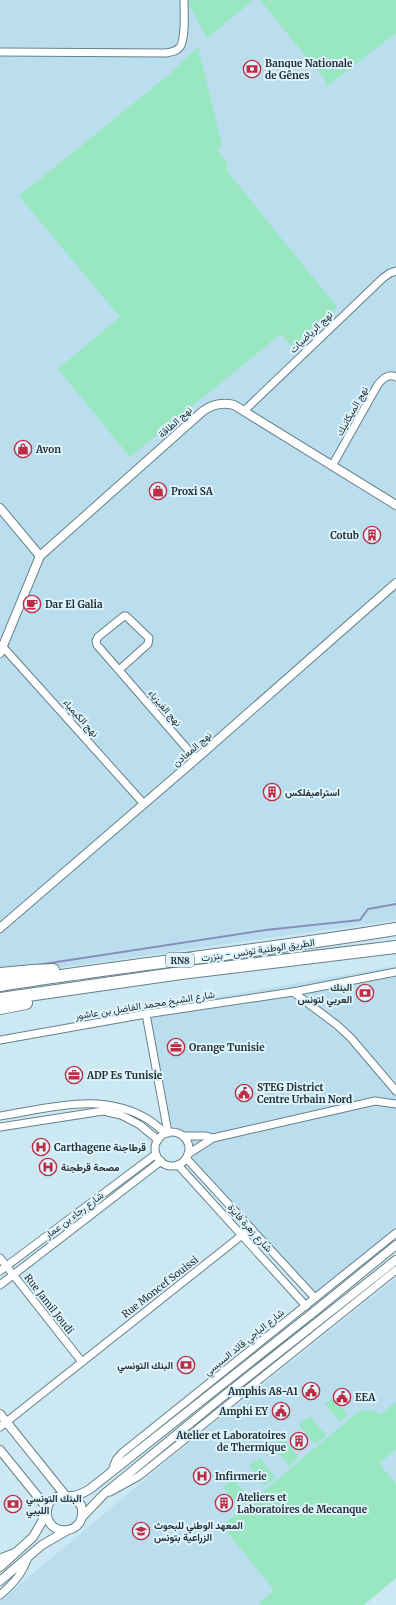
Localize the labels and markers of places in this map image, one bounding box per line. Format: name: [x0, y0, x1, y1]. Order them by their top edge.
place label: Banque Nationale de Gênes: [265, 57, 353, 82]
bank icon: Banque Nationale de Gênes: [242, 59, 262, 79]
shop icon: Avon: [13, 439, 33, 459]
place label: Avon: [35, 443, 61, 456]
shop icon: Proxi SA: [148, 481, 168, 501]
place label: Proxi SA: [171, 485, 214, 498]
building icon: Cotub: [362, 525, 382, 545]
place label: Cotub: [330, 529, 359, 542]
cafe icon: Dar El Galia: [22, 594, 42, 614]
place label: Dar El Galia: [45, 598, 103, 611]
building icon: استراميفلكس: [262, 782, 282, 802]
place label: استراميفلكس: [285, 786, 340, 799]
place label: البنك العربي لتونس: [297, 981, 352, 1008]
bank icon: البنك العربي لتونس: [355, 983, 375, 1003]
office icon: Orange Tunisie: [166, 1037, 186, 1057]
place label: Orange Tunisie: [189, 1041, 265, 1054]
office icon: ADP Es Tunisie: [64, 1065, 84, 1085]
place label: ADP Es Tunisie: [86, 1069, 163, 1082]
place label: STEG District Centre Urbain Nord: [257, 1081, 352, 1106]
public building icon: STEG District Centre Urbain Nord: [234, 1083, 254, 1103]
hospital icon: Carthagene قرطاجنة: [31, 1137, 51, 1157]
place label: Carthagene قرطاجنة: [54, 1141, 146, 1154]
hospital icon: مصحة قرطجنة: [38, 1157, 58, 1177]
place label: مصحة قرطجنة: [61, 1161, 120, 1174]
bank icon: البنك التونسي: [176, 1355, 196, 1375]
place label: البنك التونسي: [117, 1359, 173, 1374]
public building icon: Amphis A8-A1: [301, 1381, 321, 1401]
place label: Amphis A8-A1: [227, 1385, 298, 1398]
public building icon: EEA: [332, 1387, 352, 1407]
place label: EEA: [355, 1391, 376, 1404]
public building icon: Amphi EY: [271, 1401, 291, 1421]
place label: Amphi EY: [218, 1405, 268, 1418]
place label: Atelier et Laboratoires de Thermique: [175, 1429, 287, 1454]
building icon: Atelier et Laboratoires de Thermique: [289, 1431, 309, 1451]
hospital icon: Infirmerie: [192, 1466, 212, 1486]
place label: Infirmerie: [215, 1470, 267, 1483]
place label: Ateliers et Laboratoires de Mecanque: [236, 1491, 368, 1516]
place label: البنك التونسي الليبي: [26, 1492, 82, 1519]
building icon: Ateliers et Laboratoires de Mecanque: [214, 1493, 234, 1513]
bank icon: البنك التونسي الليبي: [3, 1494, 23, 1514]
place label: المعهد الوطني للبحوث الزراعية بتونس: [154, 1519, 243, 1544]
school or university icon: المعهد الوطني للبحوث الزراعية بتونس: [131, 1521, 151, 1541]

